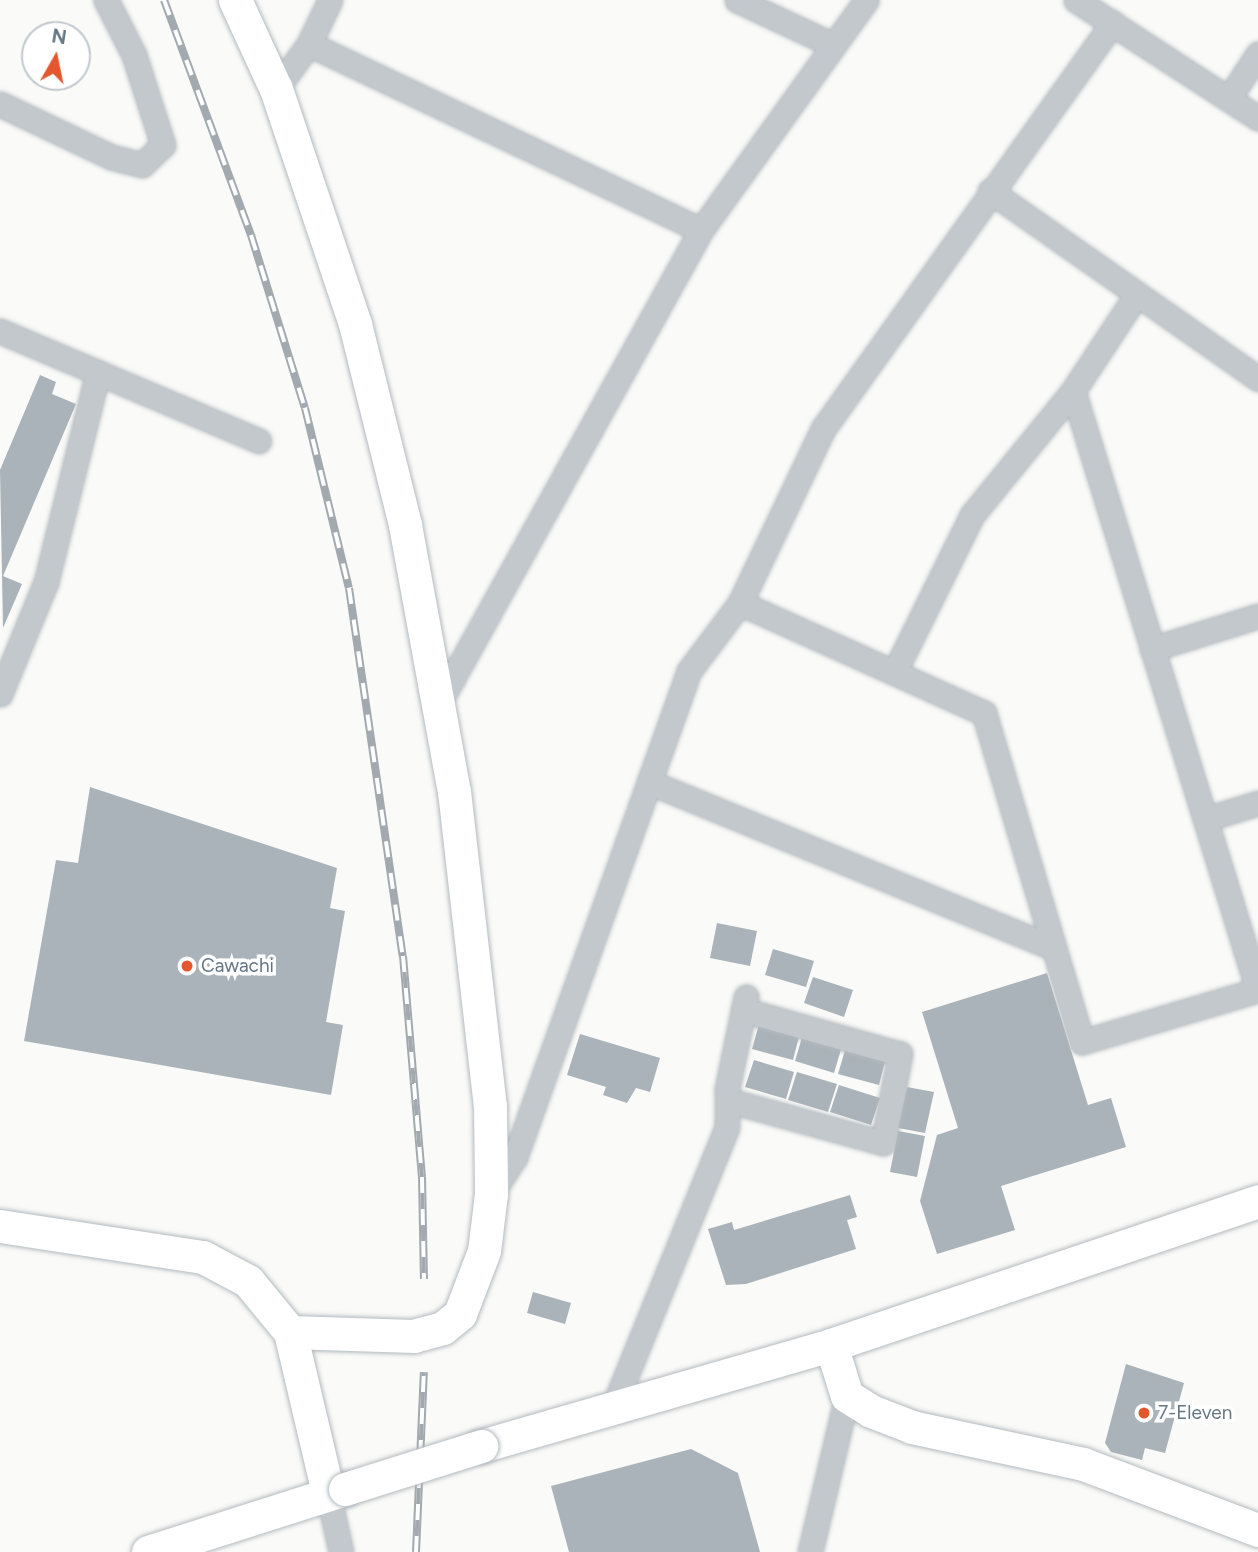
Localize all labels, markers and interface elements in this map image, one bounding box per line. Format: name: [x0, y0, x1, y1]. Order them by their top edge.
north arrow: [21, 21, 91, 91]
text: N: [50, 24, 68, 49]
place label: Cawachi: [201, 955, 274, 977]
marker: Cawachi: [179, 958, 195, 974]
place label: 7-Eleven: [1158, 1402, 1232, 1424]
marker: 7-Eleven: [1136, 1405, 1152, 1421]

